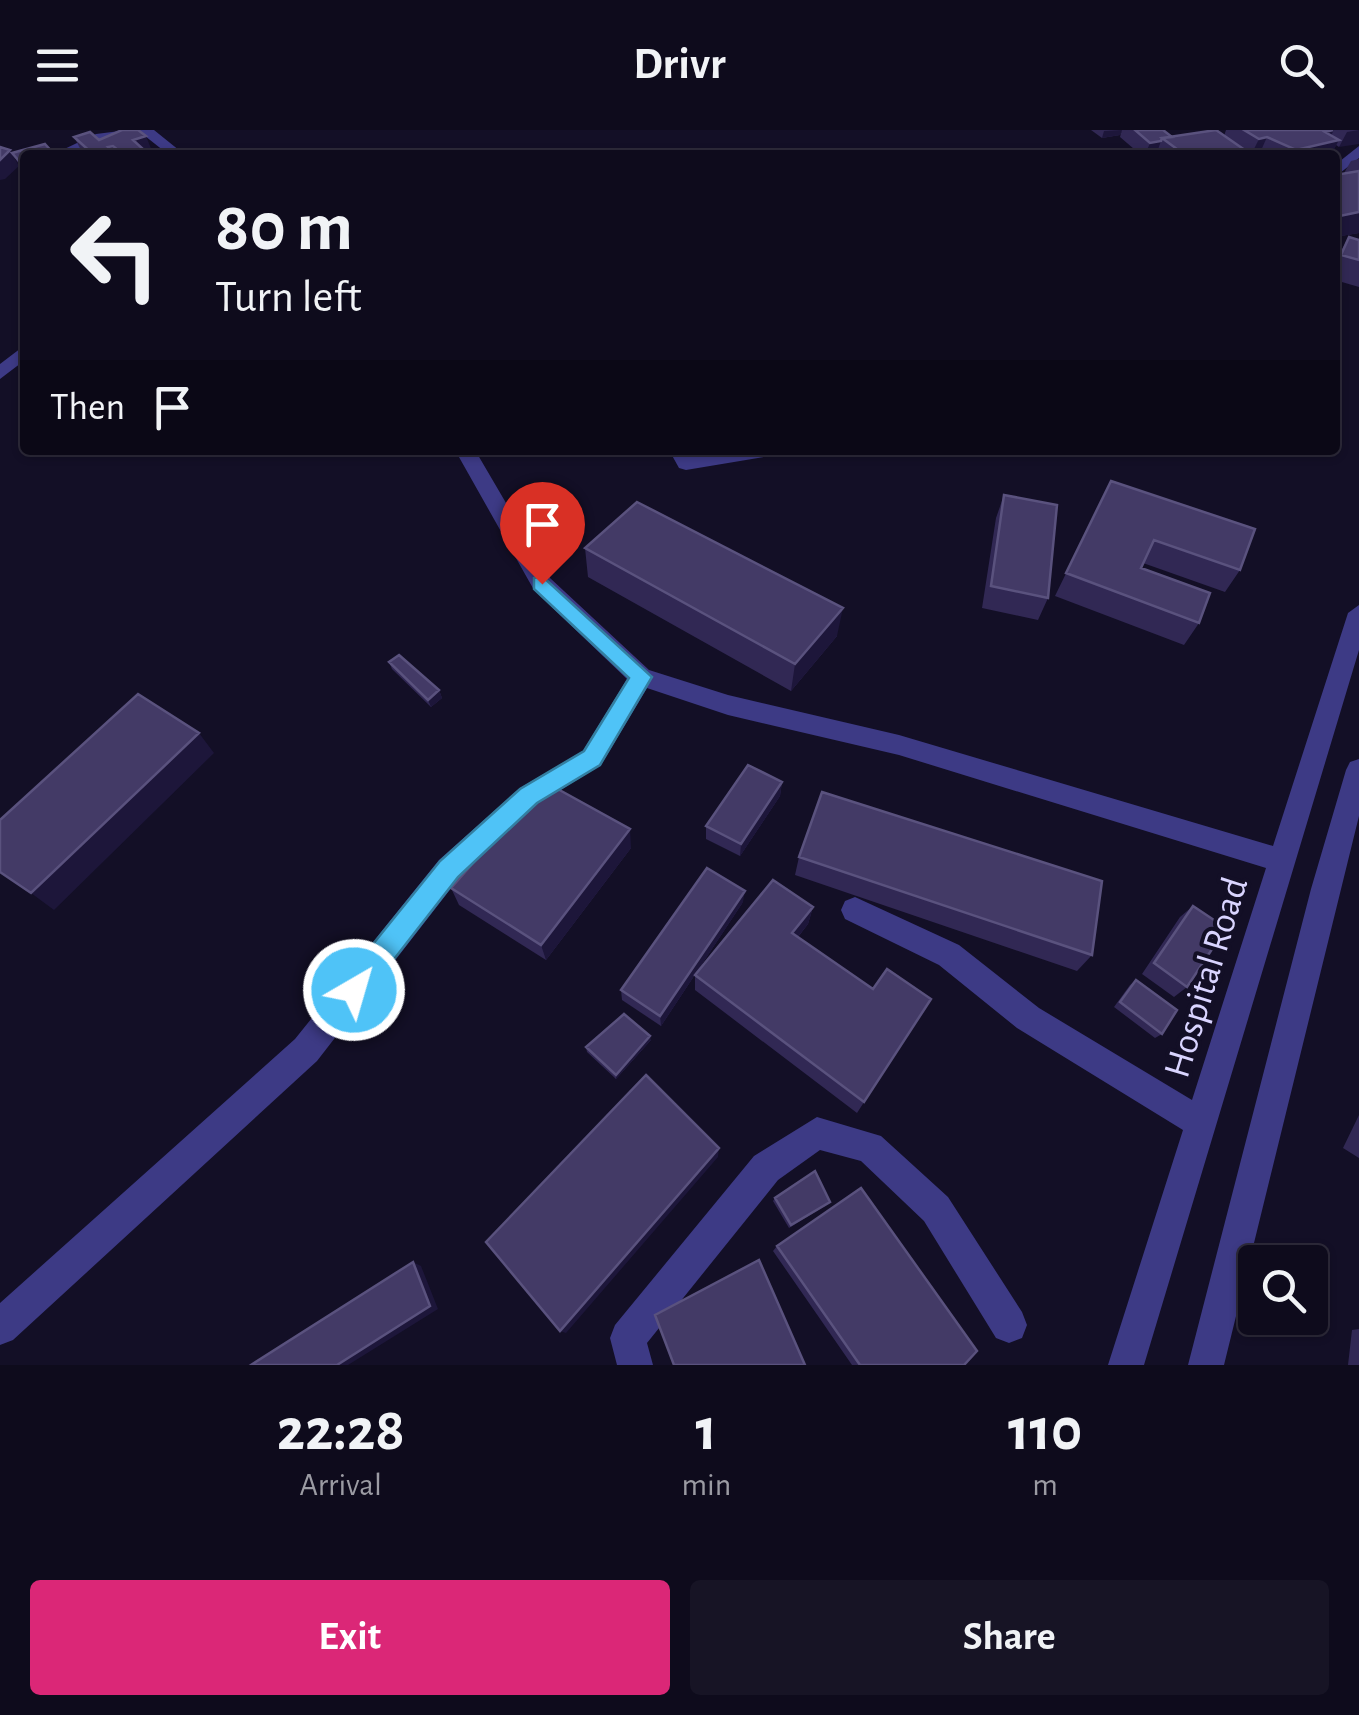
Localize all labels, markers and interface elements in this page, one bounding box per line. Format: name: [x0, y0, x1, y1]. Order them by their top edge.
icon: menu: [30, 38, 85, 93]
icon: search: [1274, 38, 1329, 93]
text: Drivr: [633, 42, 726, 87]
icon: left: [50, 190, 180, 320]
text: 80 m: [215, 193, 353, 263]
text: Turn left: [215, 275, 362, 320]
icon: arrive: [145, 380, 200, 435]
text: Then: [50, 389, 125, 427]
pin: [500, 482, 585, 585]
icon: arrive: [515, 497, 570, 552]
street label: Hospital Road: [1158, 873, 1255, 1082]
position arrow: [302, 938, 406, 1042]
map controls: [1238, 1245, 1328, 1335]
button: search: [1238, 1245, 1328, 1335]
text: 22:28: [277, 1401, 405, 1461]
text: 1: [696, 1401, 717, 1461]
text: 110: [1008, 1401, 1082, 1461]
text: Arrival: [300, 1469, 382, 1501]
text: min: [681, 1469, 731, 1501]
text: m: [1032, 1469, 1058, 1501]
button: Exit: [30, 1580, 670, 1695]
button: Share: [690, 1580, 1329, 1695]

